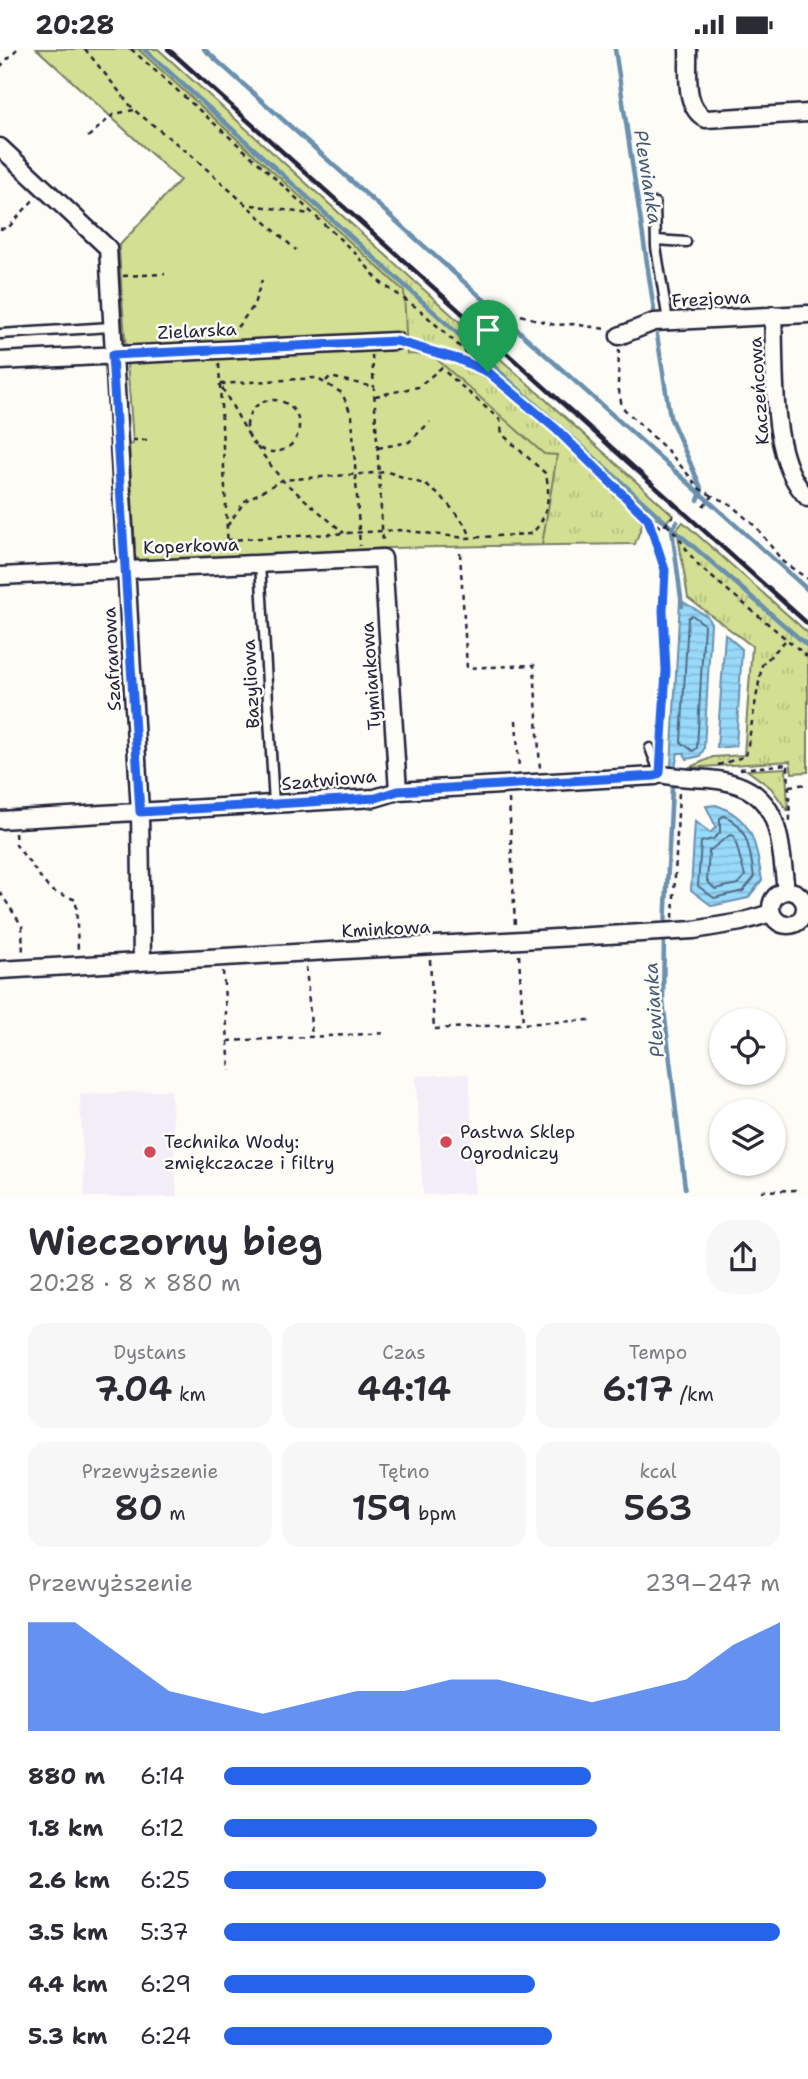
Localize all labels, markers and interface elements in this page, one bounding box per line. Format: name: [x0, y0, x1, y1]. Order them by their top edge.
text: 20:28: [35, 7, 114, 42]
water label: Plewianka: [628, 128, 668, 226]
street label: Frezjowa: [671, 285, 751, 313]
pin: [458, 300, 518, 372]
icon: arrive: [469, 311, 507, 349]
street label: Zielarska: [157, 317, 237, 345]
street label: Kaczeńcowa: [743, 336, 775, 446]
street label: Koperkowa: [142, 532, 240, 560]
street label: Szafranowa: [97, 606, 127, 712]
street label: Tymiankowa: [355, 621, 387, 731]
street label: Bazyliowa: [237, 639, 265, 729]
street label: Szałwiowa: [281, 764, 377, 796]
street label: Kminkowa: [341, 915, 431, 943]
water label: Plewianka: [638, 962, 670, 1058]
map controls: [709, 1008, 786, 1176]
button: locate: [709, 1008, 786, 1085]
button: layers: [709, 1099, 786, 1176]
place label: Pastwa Sklep Ogrodniczy: [460, 1120, 575, 1165]
place label: Technika Wody: zmiękczacze i filtry: [164, 1130, 334, 1175]
marker: Pastwa Sklep Ogrodniczy: [438, 1134, 454, 1150]
marker: Technika Wody: zmiękczacze i filtry: [142, 1144, 158, 1160]
text: Wieczorny bieg: [28, 1216, 323, 1267]
button: share: [706, 1220, 780, 1294]
text: 20:28 · 8 × 880 m: [28, 1268, 241, 1298]
text: Dystans: [114, 1340, 186, 1365]
text: Czas: [382, 1340, 426, 1365]
text: Tempo: [629, 1340, 687, 1365]
text: 7.04: [94, 1365, 172, 1412]
text: 44:14: [357, 1365, 451, 1412]
text: 6:17: [602, 1365, 673, 1412]
text: km: [172, 1382, 206, 1407]
text: /km: [673, 1382, 714, 1407]
text: Przewyższenie: [82, 1459, 218, 1484]
text: Tętno: [379, 1459, 429, 1484]
text: kcal: [640, 1459, 676, 1484]
text: 80: [114, 1484, 163, 1531]
text: 159: [351, 1484, 412, 1531]
text: 563: [623, 1484, 693, 1531]
text: m: [163, 1501, 186, 1526]
text: bpm: [412, 1501, 457, 1526]
text: Przewyższenie: [28, 1568, 193, 1598]
text: 239–247 m: [645, 1568, 780, 1598]
text: 880 m: [28, 1761, 105, 1791]
text: 6:14: [140, 1761, 185, 1791]
text: 1.8 km: [28, 1813, 103, 1843]
text: 6:12: [140, 1813, 185, 1843]
text: 2.6 km: [28, 1865, 110, 1895]
text: 6:25: [140, 1865, 190, 1895]
text: 3.5 km: [28, 1917, 108, 1947]
text: 5:37: [140, 1917, 189, 1947]
text: 4.4 km: [28, 1969, 108, 1999]
text: 6:29: [140, 1969, 191, 1999]
text: 5.3 km: [28, 2021, 108, 2051]
text: 6:24: [140, 2021, 191, 2051]

